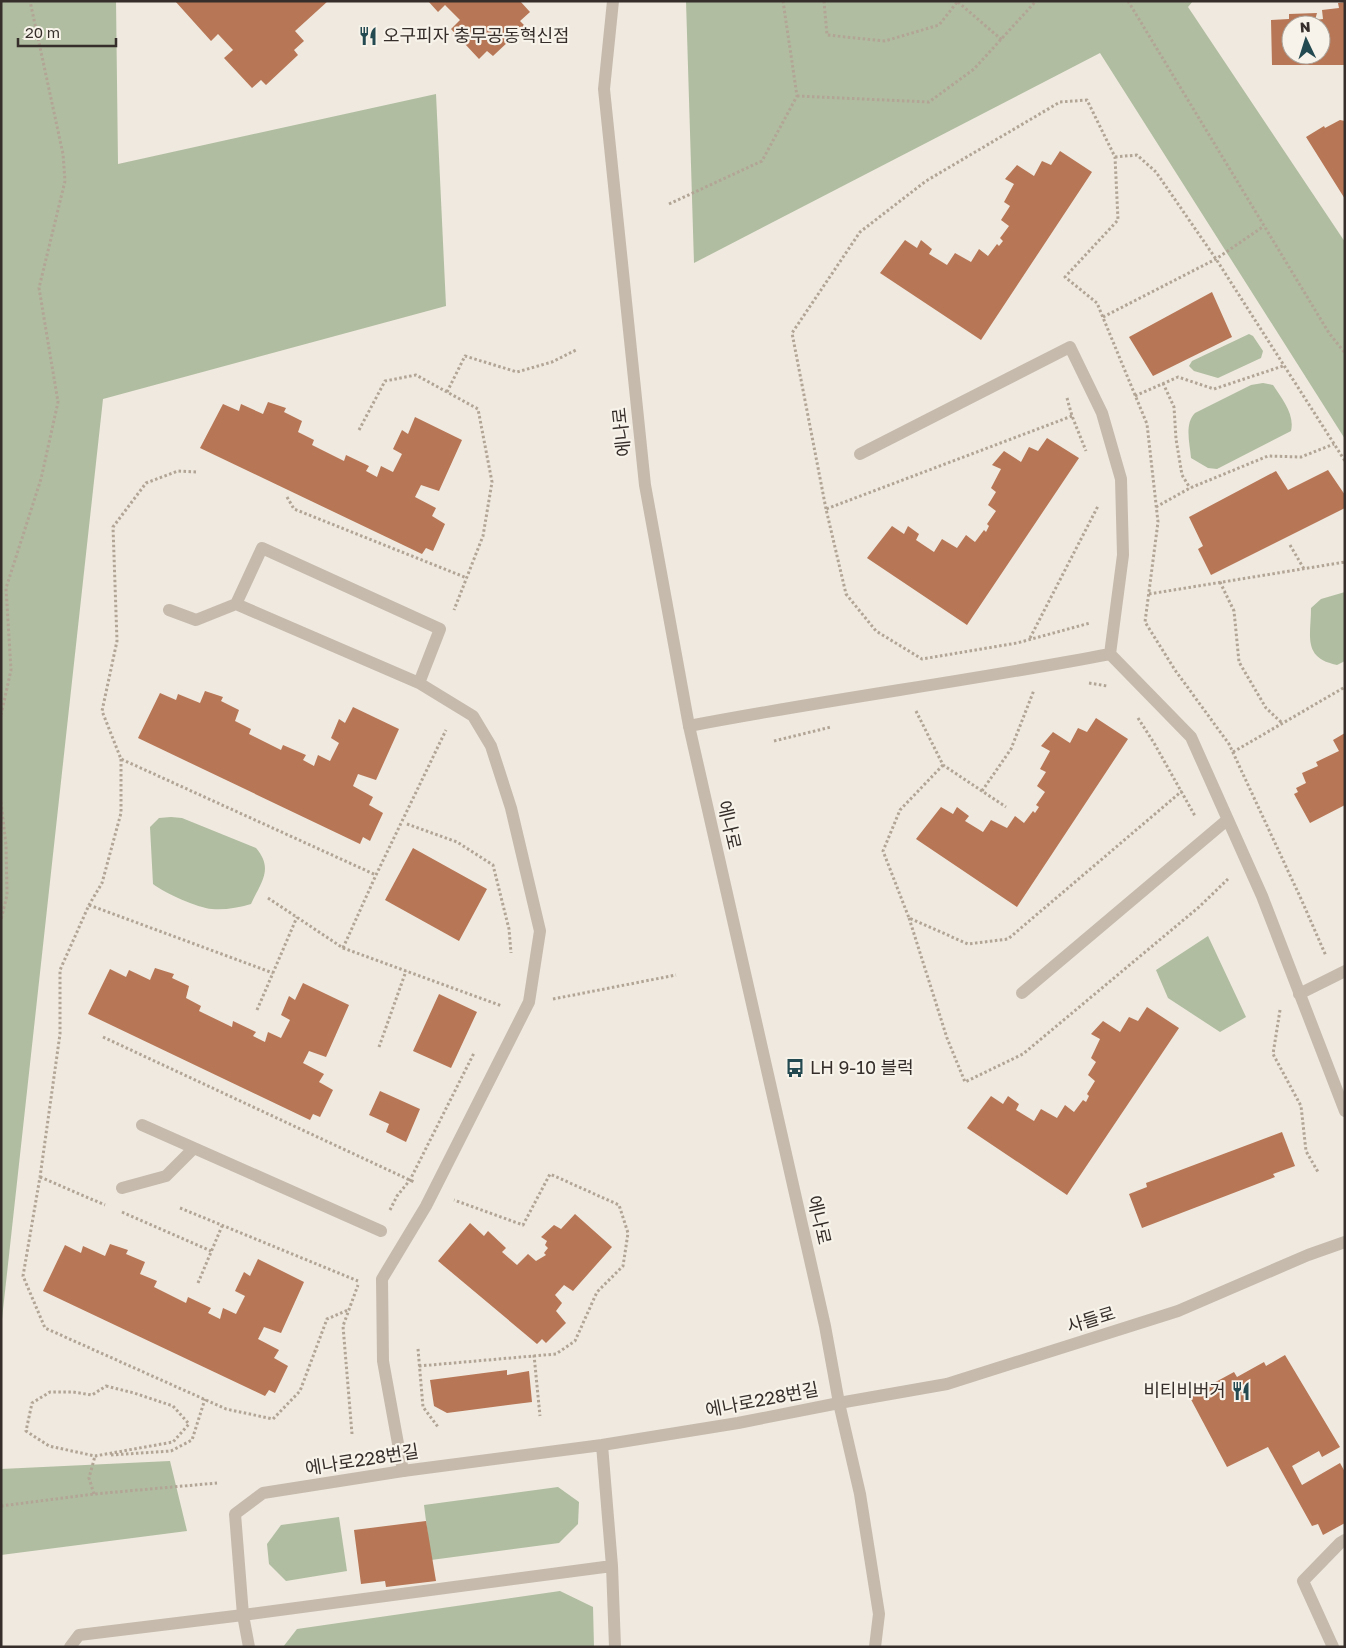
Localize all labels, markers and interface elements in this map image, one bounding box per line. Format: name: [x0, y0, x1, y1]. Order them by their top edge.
scale bar: [18, 15, 115, 47]
north arrow: [1281, 15, 1331, 65]
text: N: [1299, 18, 1311, 35]
text: 20 m: [25, 23, 60, 41]
place label: 오구피자 충무공동혁신점: [383, 24, 570, 46]
restaurant icon: 오구피자 충무공동혁신점: [357, 25, 379, 47]
street label: 에나로: [607, 406, 635, 458]
street label: 에나로: [714, 798, 746, 851]
place label: LH 9-10 블럭: [810, 1056, 914, 1078]
bus stop icon: LH 9-10 블럭: [784, 1057, 806, 1079]
street label: 에나로: [804, 1193, 836, 1246]
street label: 사들로: [1064, 1301, 1118, 1337]
street label: 에나로228번길: [703, 1377, 820, 1421]
place label: 비티비버거: [1143, 1379, 1226, 1401]
restaurant icon: 비티비버거: [1230, 1380, 1252, 1402]
street label: 에나로228번길: [303, 1439, 420, 1479]

